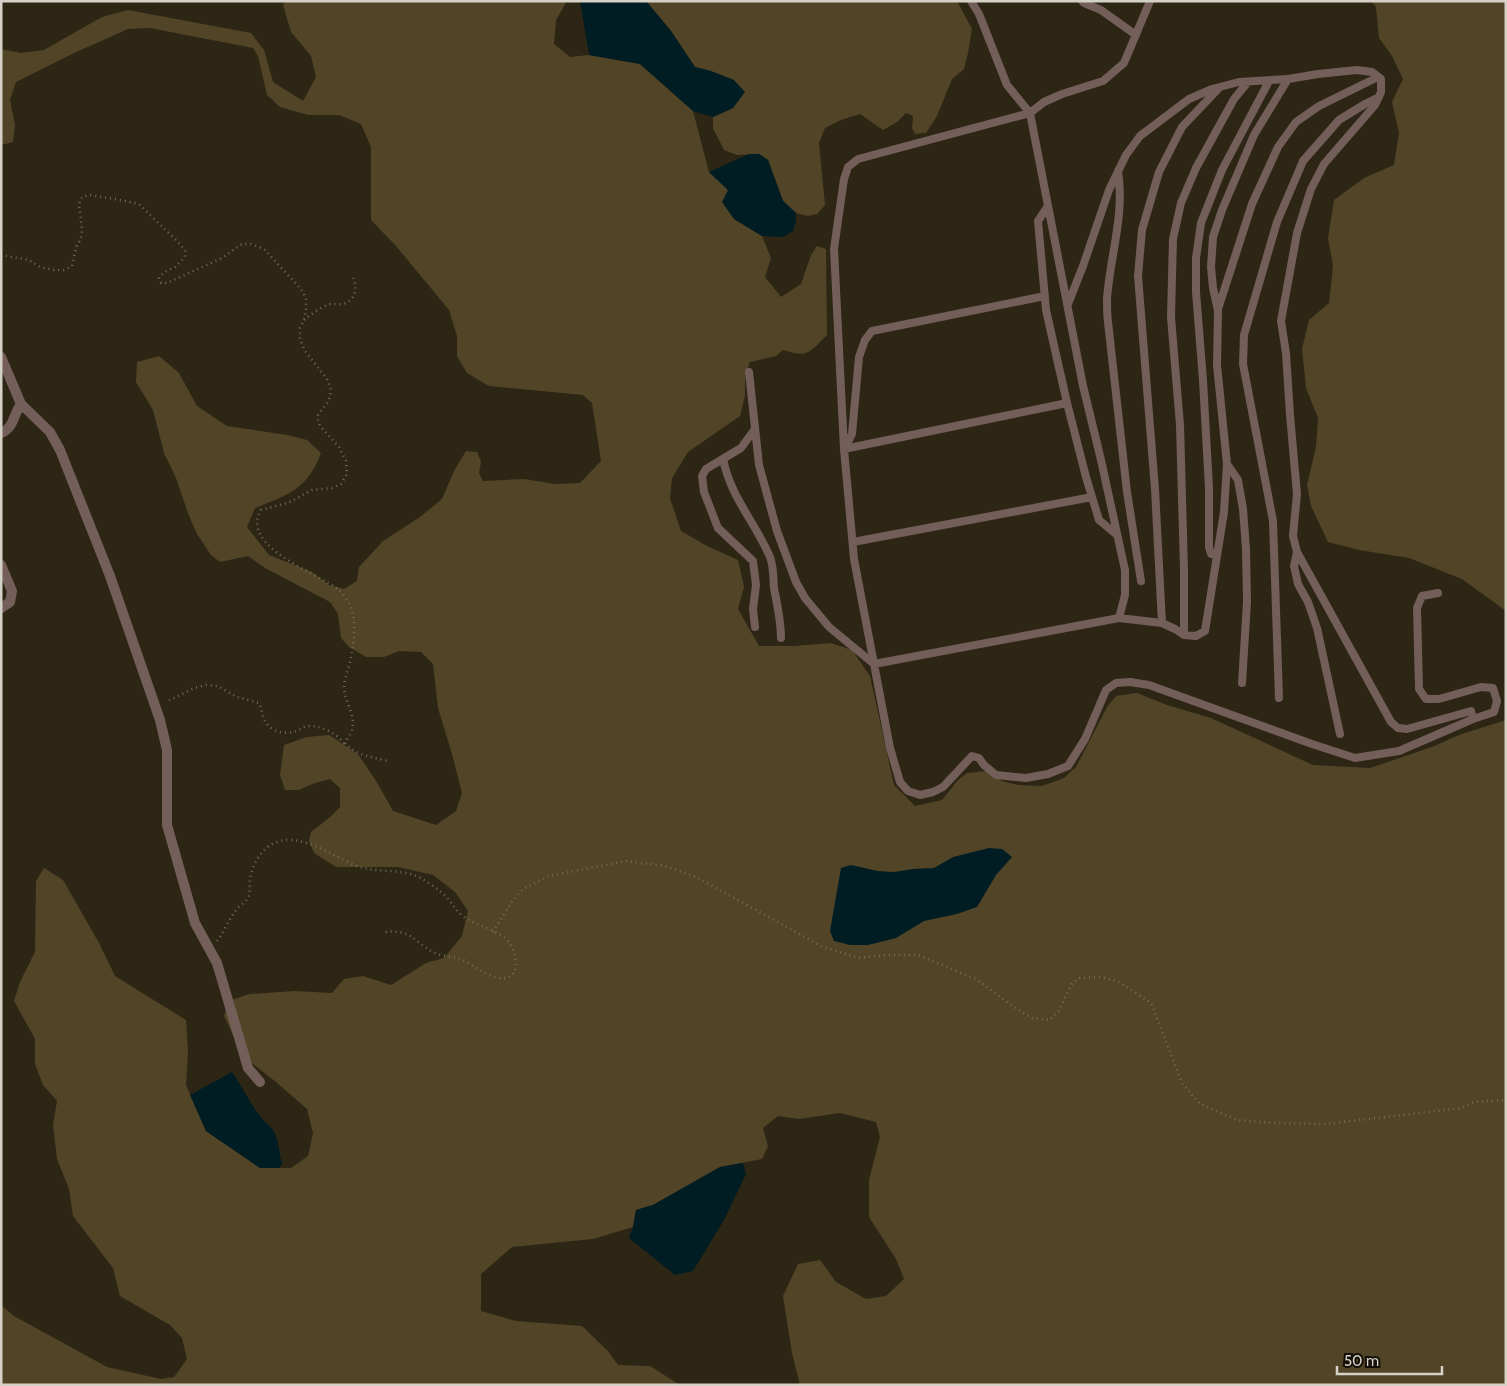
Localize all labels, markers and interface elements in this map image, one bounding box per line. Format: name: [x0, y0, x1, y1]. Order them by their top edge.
scale bar: [1337, 1344, 1442, 1376]
text: 50 m: [1344, 1352, 1379, 1370]

